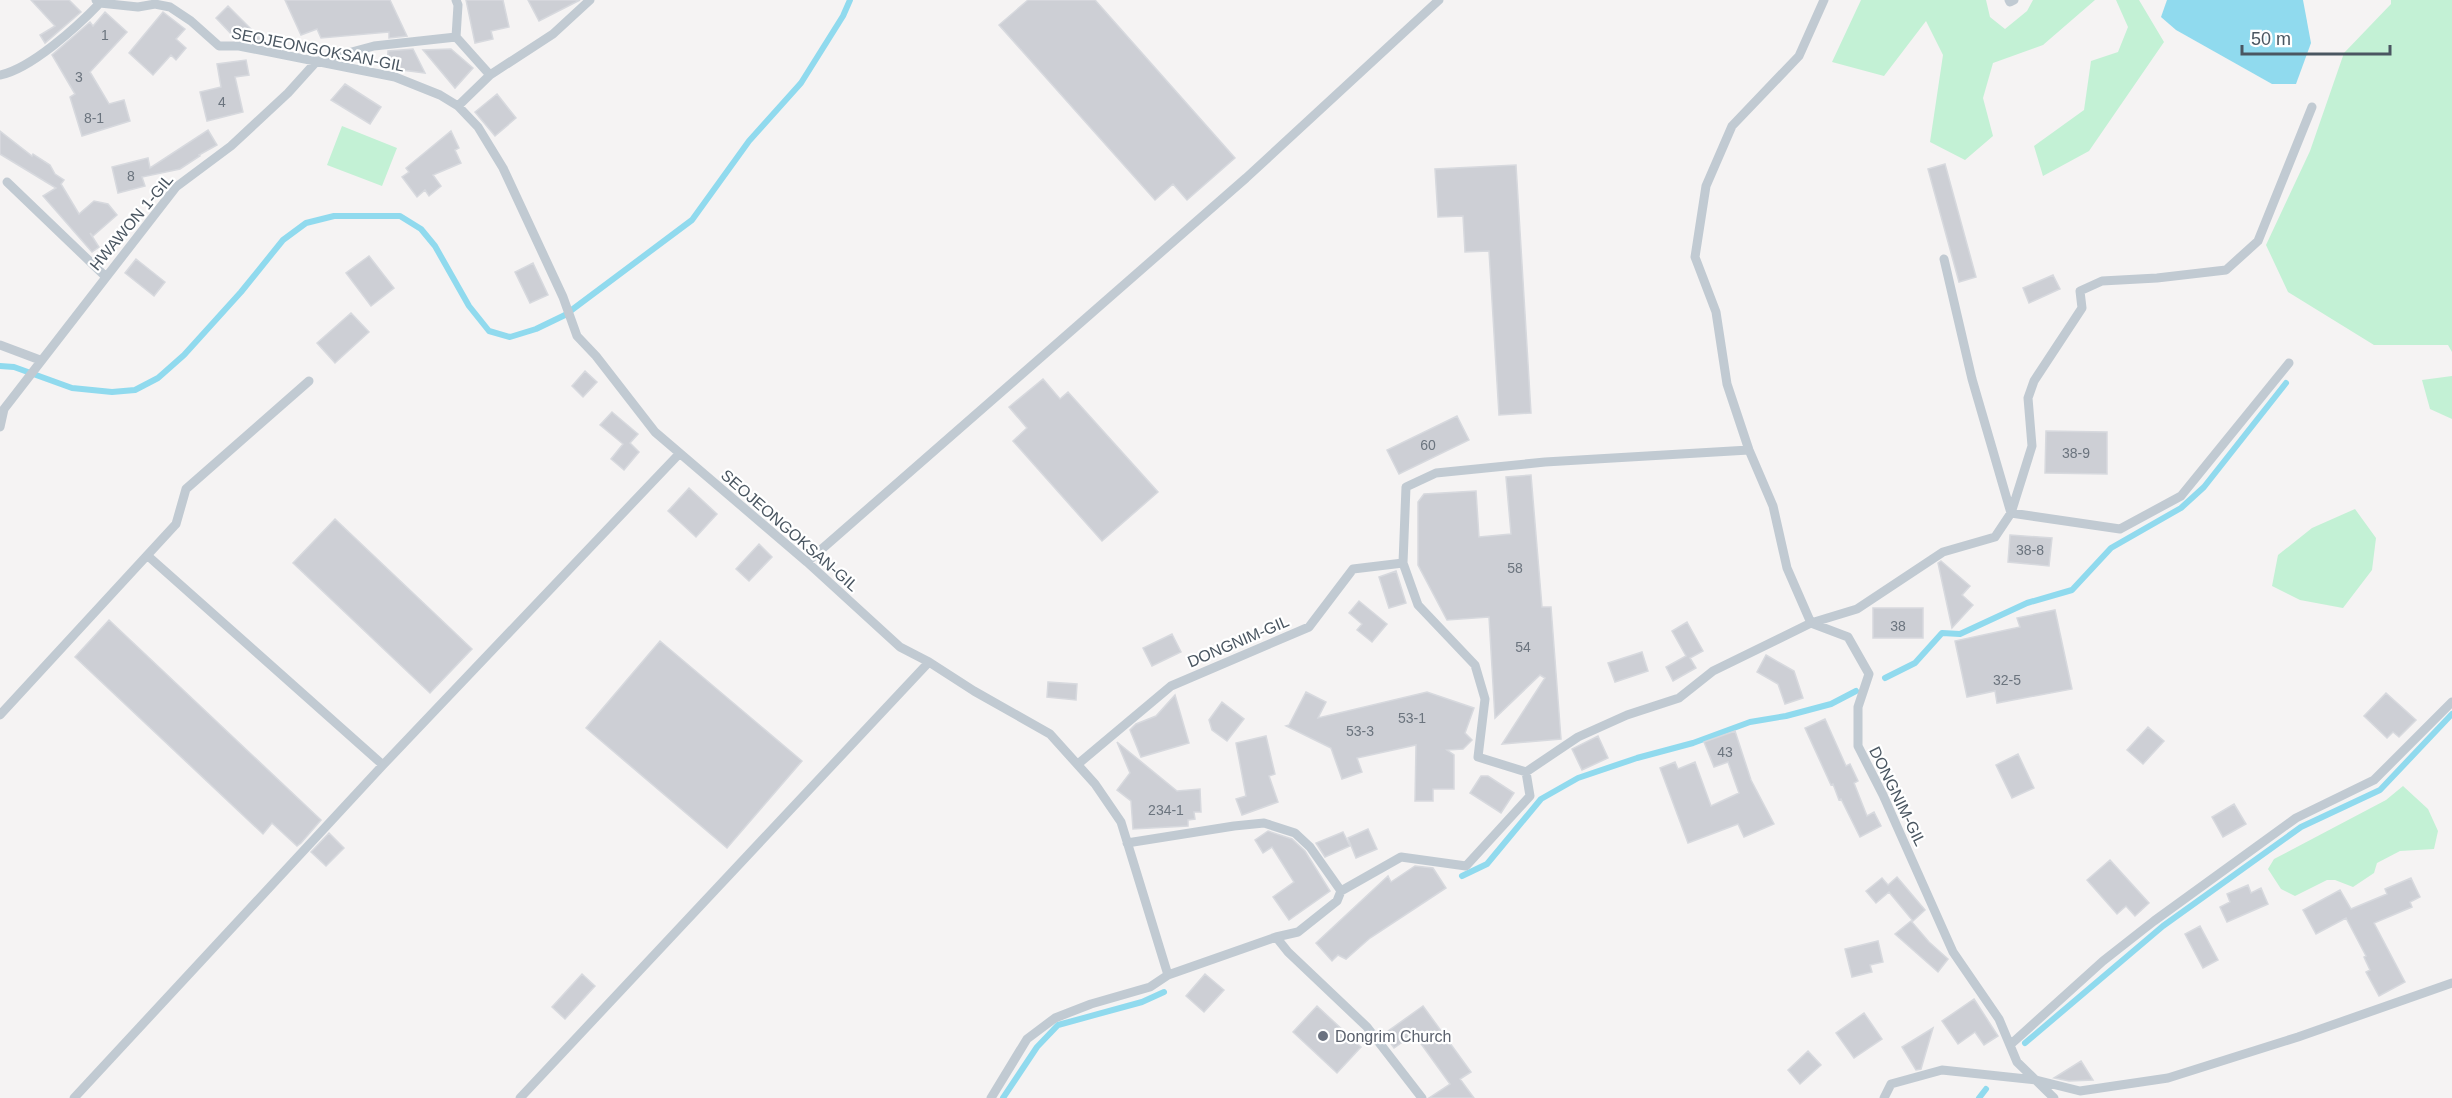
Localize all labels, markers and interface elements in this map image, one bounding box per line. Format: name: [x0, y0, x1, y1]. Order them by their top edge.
scale bar: [2242, 18, 2390, 56]
street label: SEOJEONGOKSAN-GIL: [230, 24, 406, 75]
house number: 1: [101, 27, 109, 43]
text: 50 m: [2251, 29, 2291, 49]
house number: 3: [75, 69, 83, 85]
house number: 4: [218, 94, 226, 110]
house number: 8-1: [84, 110, 104, 126]
house number: 8: [127, 168, 135, 184]
street label: HWAWON 1-GIL: [86, 171, 176, 274]
house number: 60: [1420, 437, 1436, 453]
house number: 38-9: [2062, 445, 2090, 461]
street label: SEOJEONGOKSAN-GIL: [718, 466, 862, 595]
house number: 38-8: [2016, 542, 2044, 558]
house number: 58: [1507, 560, 1523, 576]
street label: DONGNIM-GIL: [1185, 612, 1292, 670]
house number: 38: [1890, 618, 1906, 634]
house number: 54: [1515, 639, 1531, 655]
house number: 32-5: [1993, 672, 2021, 688]
house number: 53-1: [1398, 710, 1426, 726]
house number: 53-3: [1346, 723, 1374, 739]
house number: 43: [1717, 744, 1733, 760]
street label: DONGNIM-GIL: [1866, 744, 1929, 849]
house number: 234-1: [1148, 802, 1184, 818]
place label: Dongrim Church: [1335, 1028, 1451, 1045]
marker: Dongrim Church: [1316, 1029, 1330, 1043]

